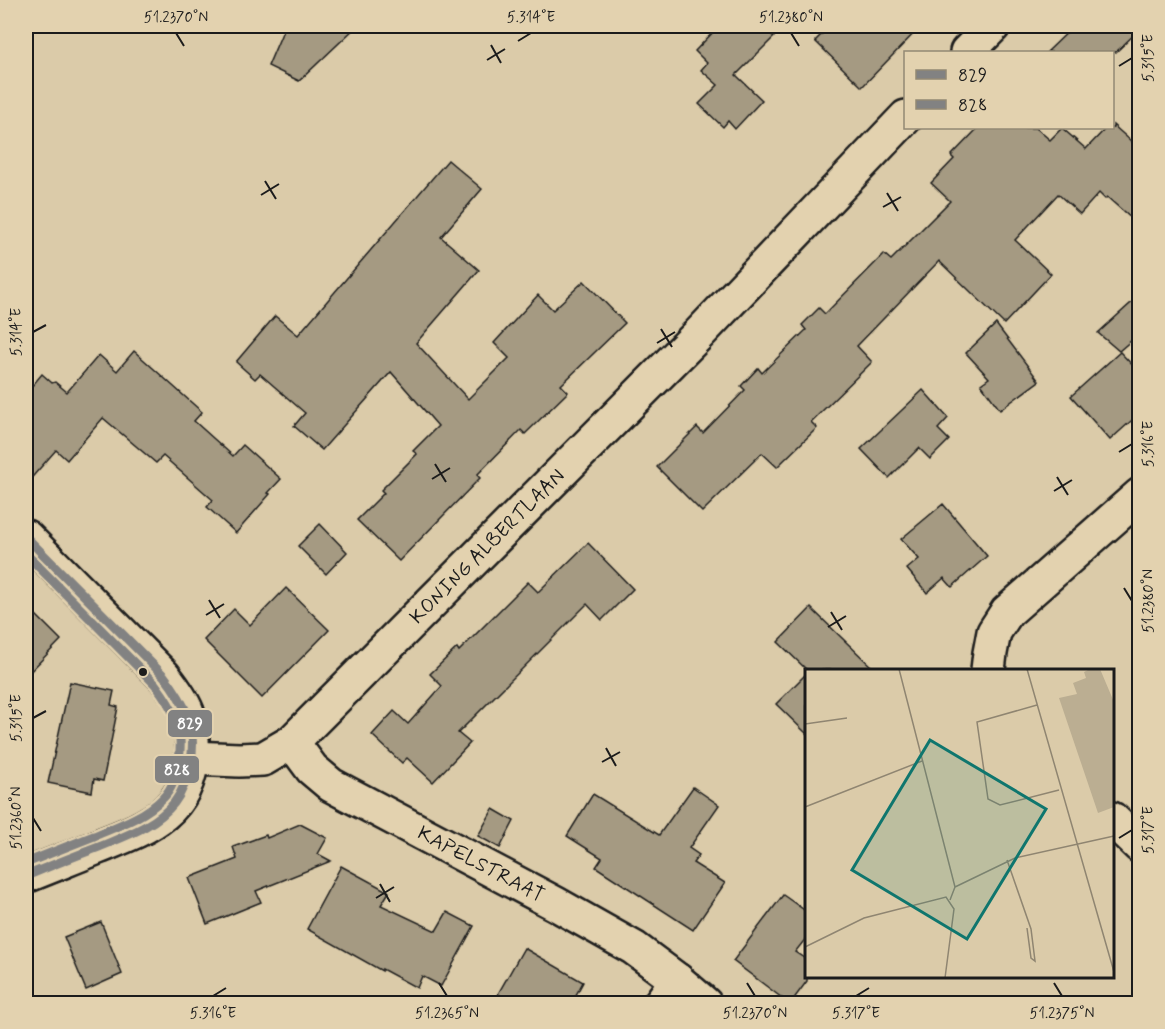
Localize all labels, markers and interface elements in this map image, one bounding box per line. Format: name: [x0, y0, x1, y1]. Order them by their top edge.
text: 51.2370°N: [144, 8, 208, 28]
text: 5.314°E: [507, 8, 555, 28]
text: 51.2380°N: [759, 8, 823, 28]
text: 5.315°E: [1139, 34, 1159, 82]
legend: [904, 51, 1114, 129]
text: 829: [958, 64, 987, 88]
text: 828: [958, 94, 987, 118]
text: 5.314°E: [7, 308, 27, 356]
text: 5.316°E: [1139, 420, 1159, 467]
street label: KONING ALBERTLAAN: [404, 463, 571, 630]
text: 51.2380°N: [1139, 569, 1159, 633]
unlabelled marker: [137, 666, 149, 678]
inset map: [805, 669, 1114, 978]
text: 5.315°E: [7, 694, 27, 742]
line badge: 829: [167, 709, 213, 738]
text: 829: [177, 714, 203, 735]
line badge: 828: [154, 755, 200, 784]
text: 828: [164, 760, 190, 781]
text: 51.2360°N: [7, 786, 27, 850]
text: 5.317°E: [1139, 806, 1159, 854]
street label: KAPELSTRAAT: [413, 820, 549, 909]
text: 5.316°E: [190, 1004, 237, 1024]
text: 51.2365°N: [415, 1004, 479, 1024]
text: 51.2370°N: [723, 1004, 787, 1024]
text: 5.317°E: [832, 1004, 880, 1024]
text: 51.2375°N: [1029, 1004, 1095, 1024]

